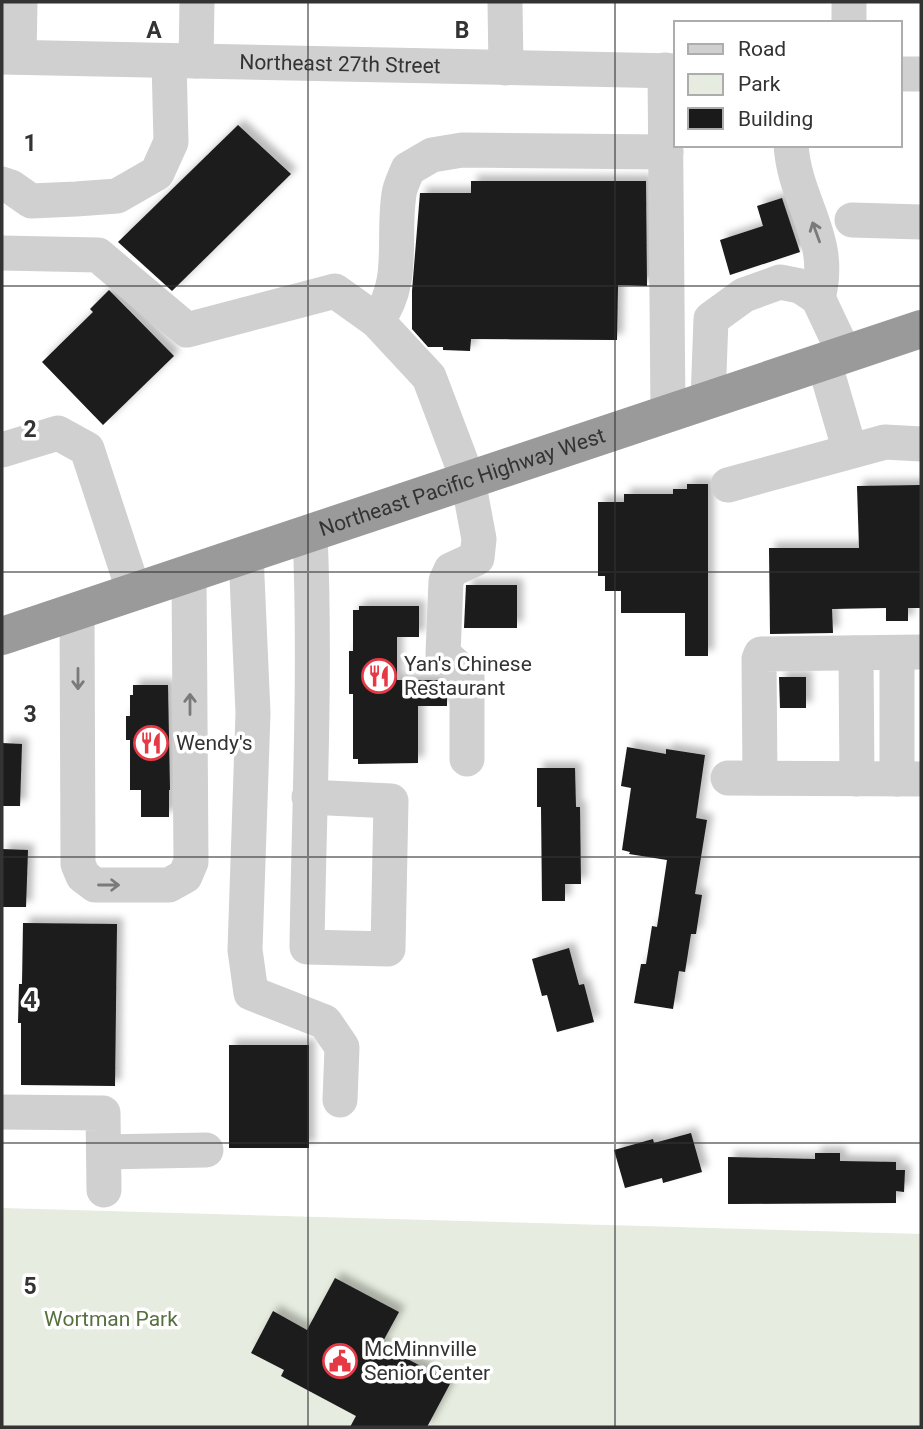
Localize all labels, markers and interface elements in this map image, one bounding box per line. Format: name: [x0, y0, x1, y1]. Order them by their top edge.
text: A: [146, 17, 162, 44]
text: B: [455, 17, 469, 44]
legend: [674, 21, 902, 147]
text: Road: [738, 37, 786, 61]
street label: Northeast 27th Street: [239, 50, 441, 78]
text: Park: [738, 72, 781, 96]
text: Building: [738, 107, 813, 131]
text: 1: [23, 130, 37, 157]
one-way arrow: [809, 221, 821, 243]
text: 2: [23, 416, 37, 443]
street label: Northeast Pacific Highway West: [316, 423, 608, 541]
place label: Yan's Chinese Restaurant: [404, 652, 532, 700]
restaurant icon: Yan's Chinese Restaurant: [360, 657, 398, 695]
one-way arrow: [71, 667, 85, 690]
one-way arrow: [183, 692, 196, 715]
text: 3: [23, 701, 37, 728]
restaurant icon: Wendy's: [132, 724, 170, 762]
place label: Wendy's: [176, 731, 253, 755]
one-way arrow: [97, 878, 120, 892]
text: 4: [23, 987, 37, 1014]
text: 5: [23, 1273, 37, 1300]
park label: Wortman Park: [44, 1307, 178, 1331]
place label: McMinnville Senior Center: [364, 1337, 490, 1385]
public building icon: McMinnville Senior Center: [321, 1342, 359, 1380]

